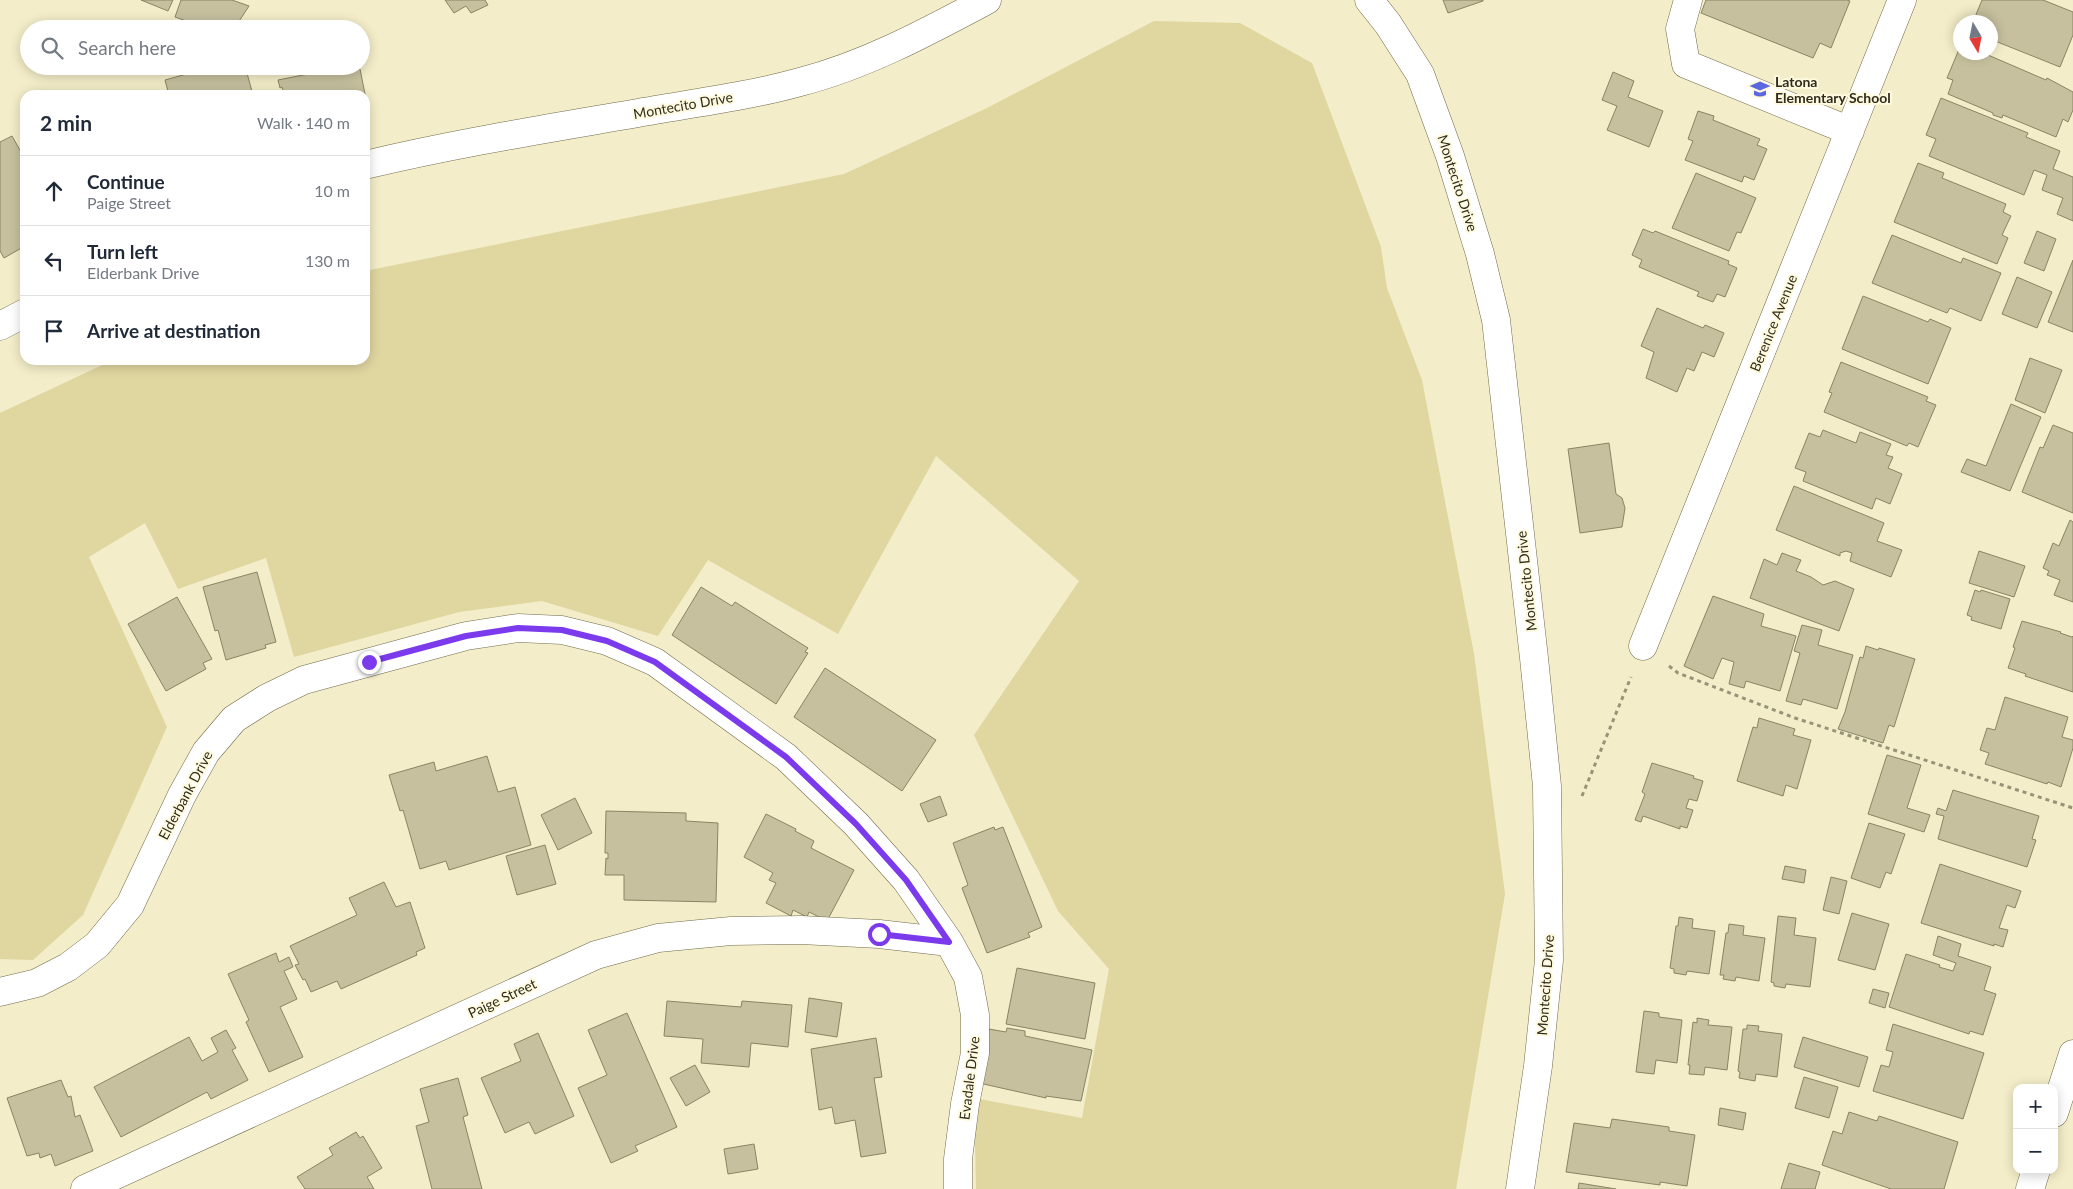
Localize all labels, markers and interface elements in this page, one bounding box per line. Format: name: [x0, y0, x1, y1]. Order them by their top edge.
north arrow: [1953, 15, 1998, 60]
search box: [20, 20, 370, 75]
icon: search: [38, 34, 66, 62]
text: Search here: [78, 36, 176, 59]
place label: Latona Elementary School: [1775, 73, 1891, 106]
school or university icon: Latona Elementary School: [1749, 78, 1771, 100]
street label: Montecito Drive: [632, 88, 734, 122]
text: 2 min: [40, 110, 92, 135]
text: Walk · 140 m: [257, 113, 350, 132]
street label: Montecito Drive: [1434, 132, 1482, 234]
text: Continue: [87, 170, 165, 193]
icon: ahead: [40, 177, 68, 205]
text: 10 m: [314, 181, 350, 200]
text: Paige Street: [87, 193, 171, 212]
text: Turn left: [87, 240, 158, 263]
icon: left: [40, 247, 68, 275]
text: 130 m: [305, 251, 350, 270]
text: Elderbank Drive: [87, 263, 199, 282]
street label: Berenice Avenue: [1746, 272, 1800, 374]
icon: arrive: [40, 317, 68, 345]
text: Arrive at destination: [87, 319, 260, 342]
street label: Montecito Drive: [1512, 530, 1540, 632]
route end: [358, 651, 381, 674]
street label: Elderbank Drive: [154, 748, 216, 842]
route start: [868, 923, 891, 946]
street label: Montecito Drive: [1533, 934, 1557, 1036]
street label: Paige Street: [465, 975, 539, 1021]
street label: Evadale Drive: [955, 1035, 983, 1121]
map controls: [2013, 1084, 2058, 1174]
button: +: [2013, 1084, 2058, 1129]
button: −: [2013, 1129, 2058, 1174]

